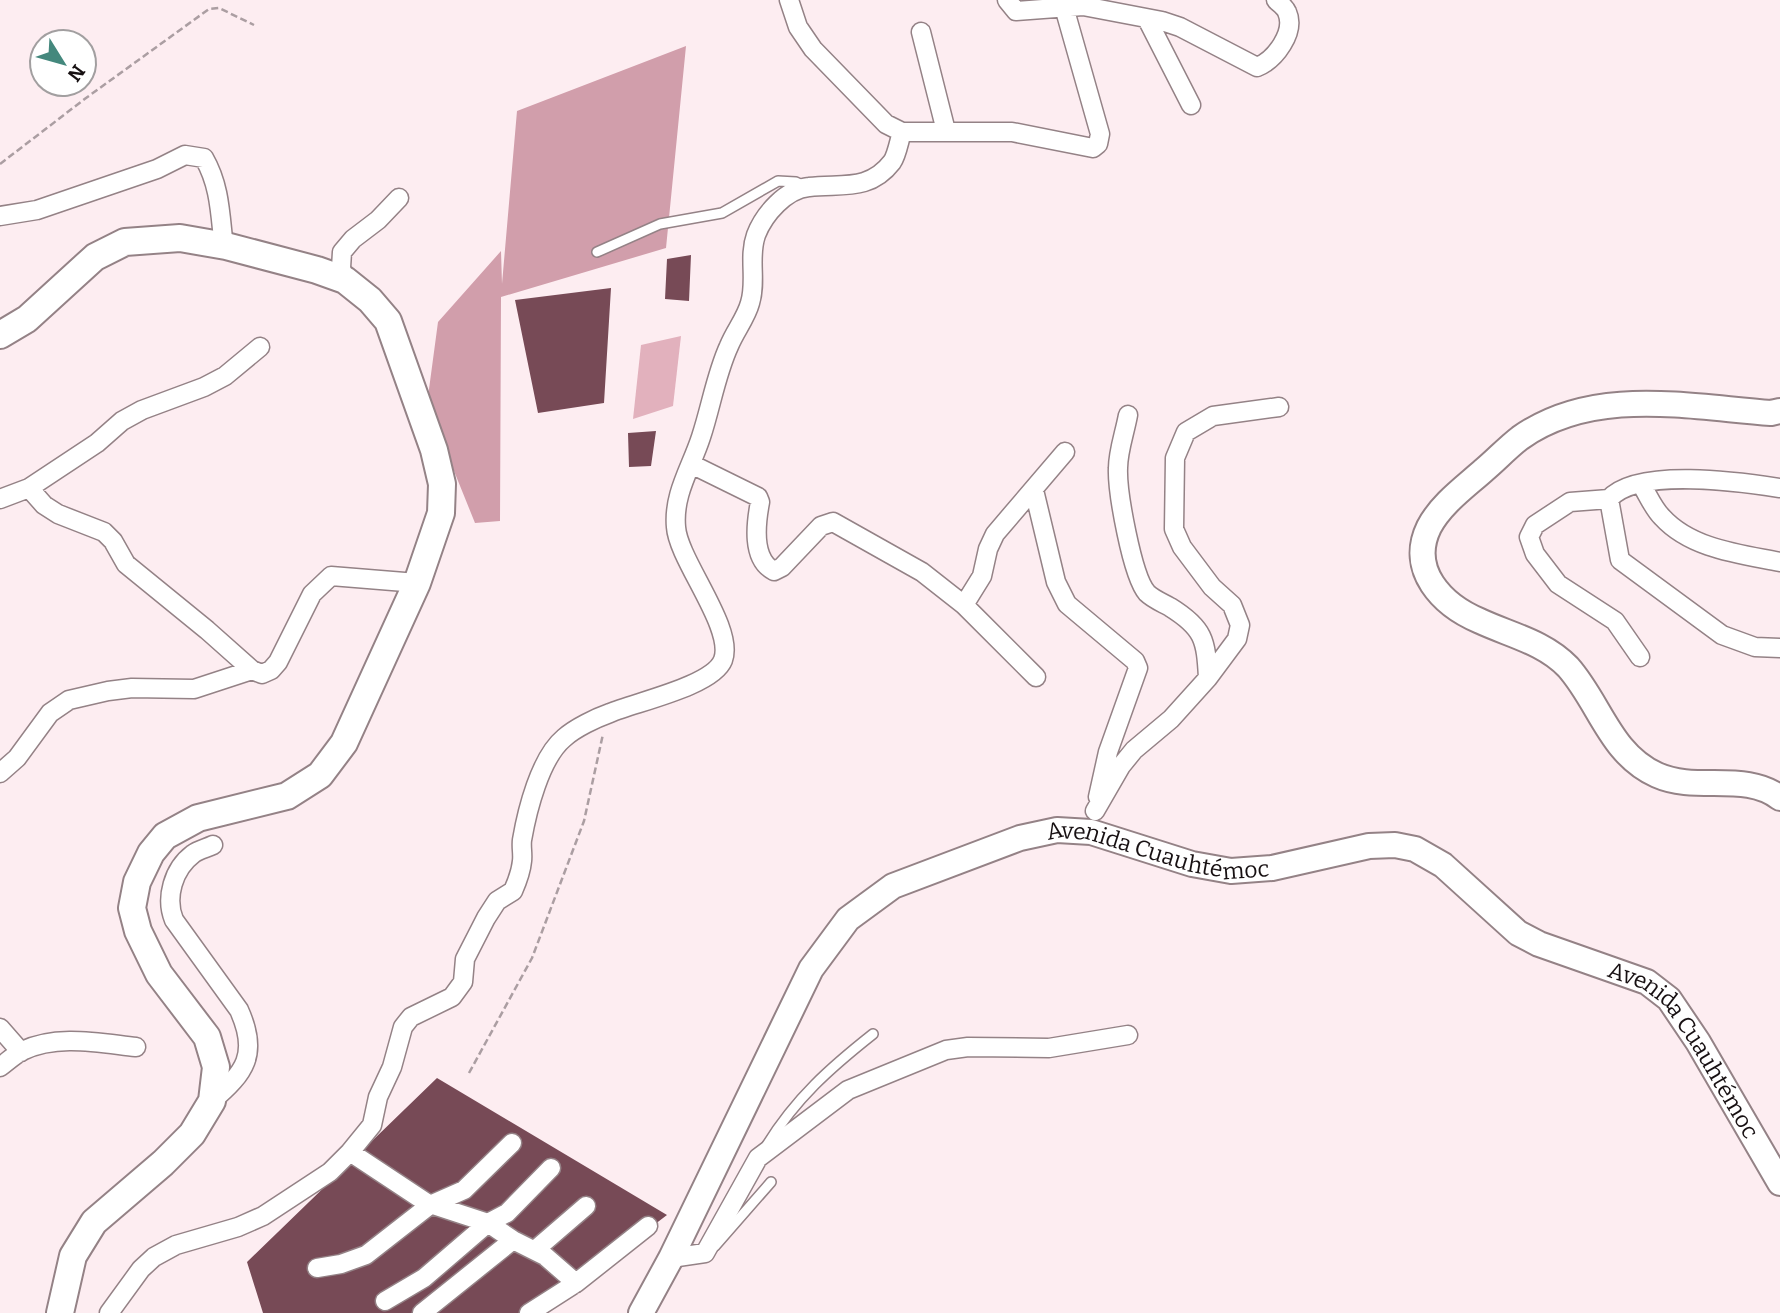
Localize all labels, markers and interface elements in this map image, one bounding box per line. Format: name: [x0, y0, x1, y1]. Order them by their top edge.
north arrow: [28, 28, 98, 98]
text: N: [62, 60, 90, 86]
street label: Avenida Cuauhtémoc: [1044, 815, 1270, 886]
street label: Avenida Cuauhtémoc: [1605, 955, 1765, 1143]

